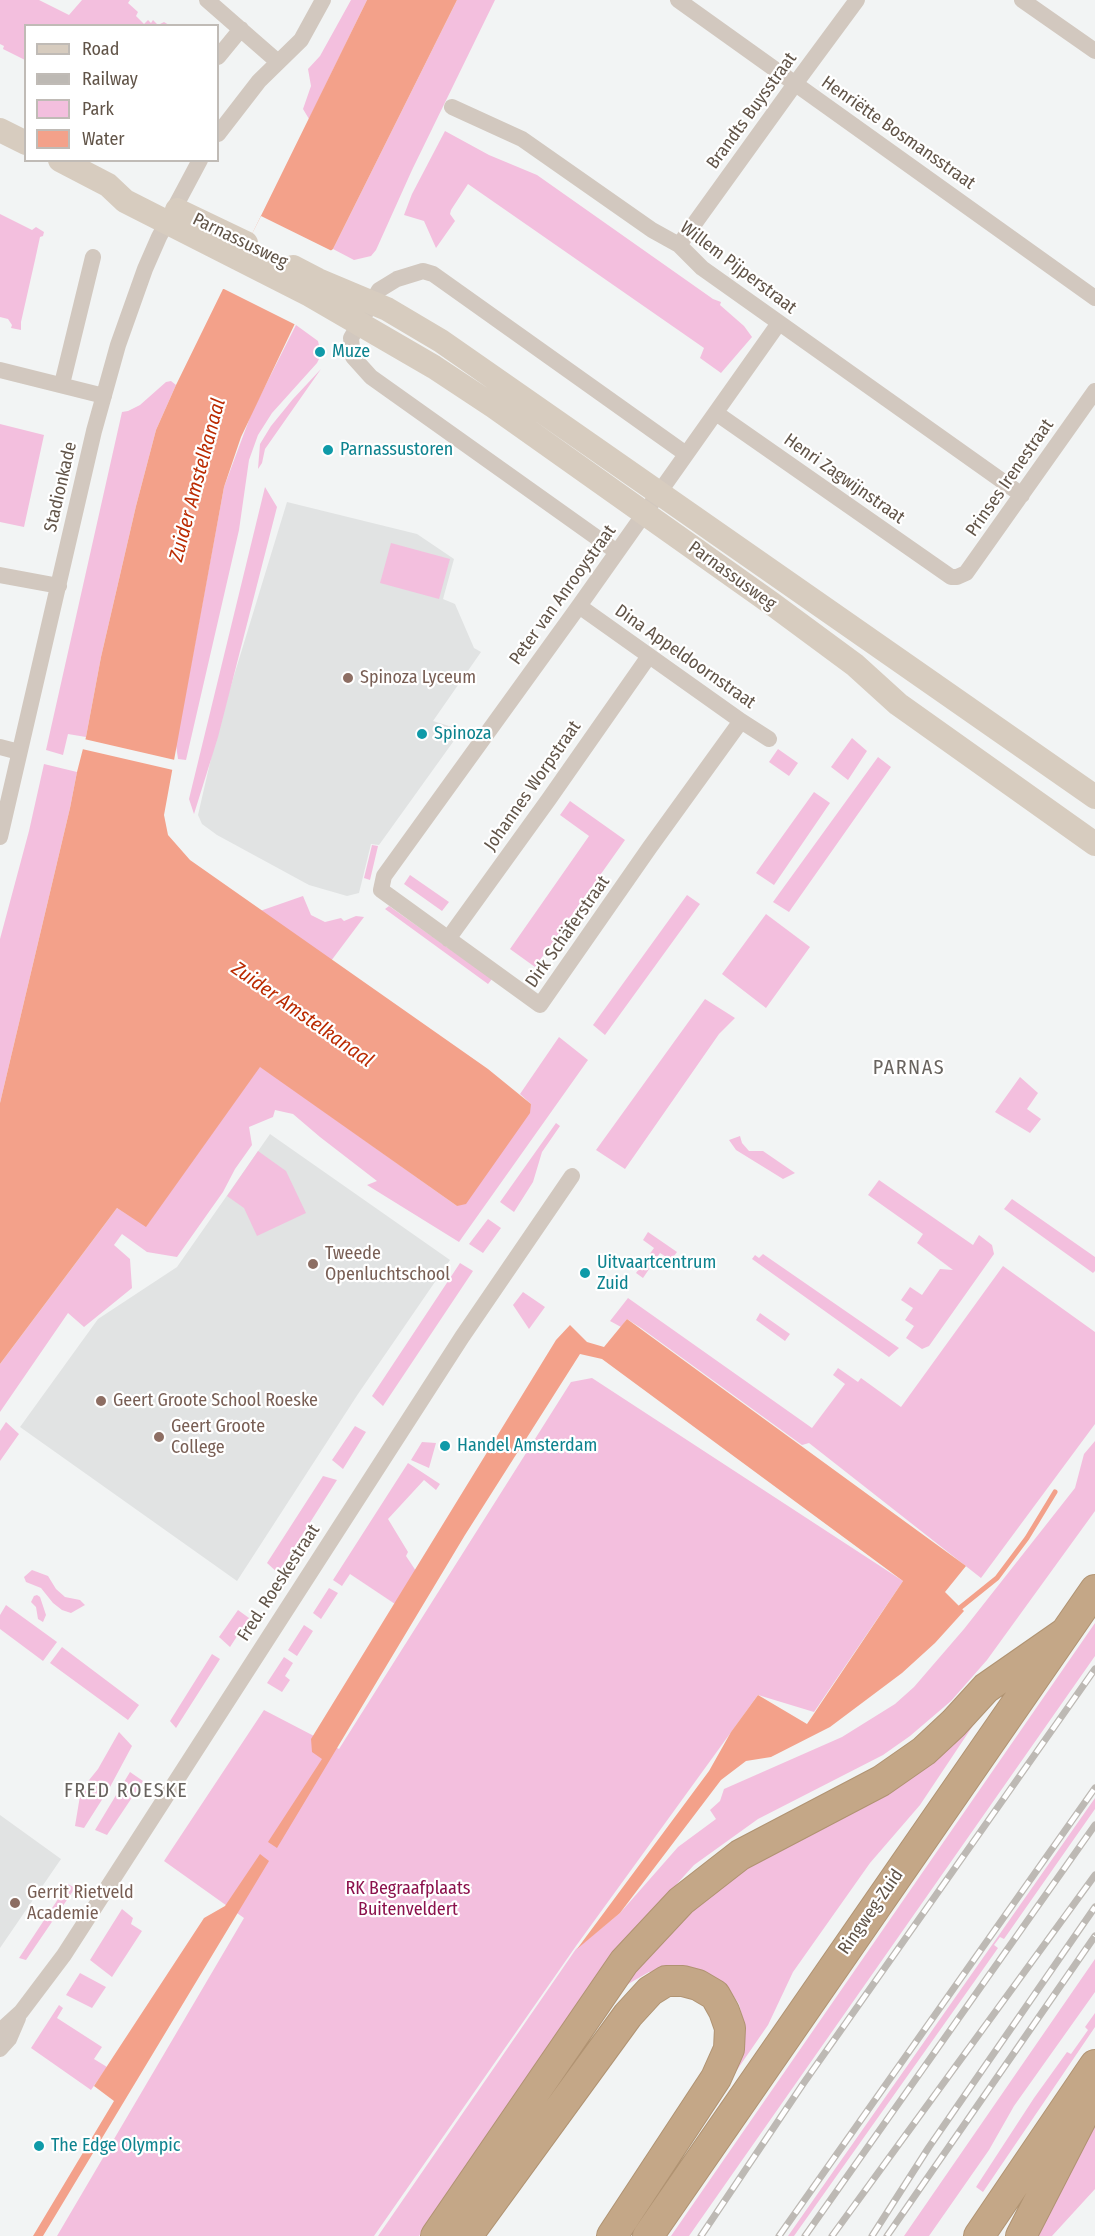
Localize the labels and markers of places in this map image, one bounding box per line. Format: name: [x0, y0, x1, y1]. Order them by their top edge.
place label: Muze: [332, 341, 370, 363]
marker: Muze: [313, 345, 327, 359]
place label: Parnassustoren: [340, 439, 453, 461]
marker: Parnassustoren: [321, 443, 335, 457]
place label: Spinoza Lyceum: [360, 667, 476, 689]
marker: Spinoza Lyceum: [341, 671, 355, 685]
place label: Spinoza: [434, 723, 492, 745]
marker: Spinoza: [415, 727, 429, 741]
place label: Tweede Openluchtschool: [325, 1243, 450, 1286]
place label: Uitvaartcentrum Zuid: [597, 1252, 716, 1294]
marker: Tweede Openluchtschool: [306, 1257, 320, 1271]
marker: Uitvaartcentrum Zuid: [578, 1266, 592, 1280]
place label: Geert Groote School Roeske: [113, 1390, 318, 1412]
marker: Geert Groote School Roeske: [94, 1394, 108, 1408]
place label: Geert Groote College: [171, 1416, 265, 1458]
marker: Geert Groote College: [152, 1430, 166, 1444]
place label: Handel Amsterdam: [457, 1435, 597, 1457]
marker: Handel Amsterdam: [438, 1439, 452, 1453]
place label: Gerrit Rietveld Academie: [27, 1882, 134, 1924]
marker: Gerrit Rietveld Academie: [8, 1896, 22, 1910]
place label: The Edge Olympic: [51, 2135, 181, 2157]
marker: The Edge Olympic: [32, 2139, 46, 2153]

